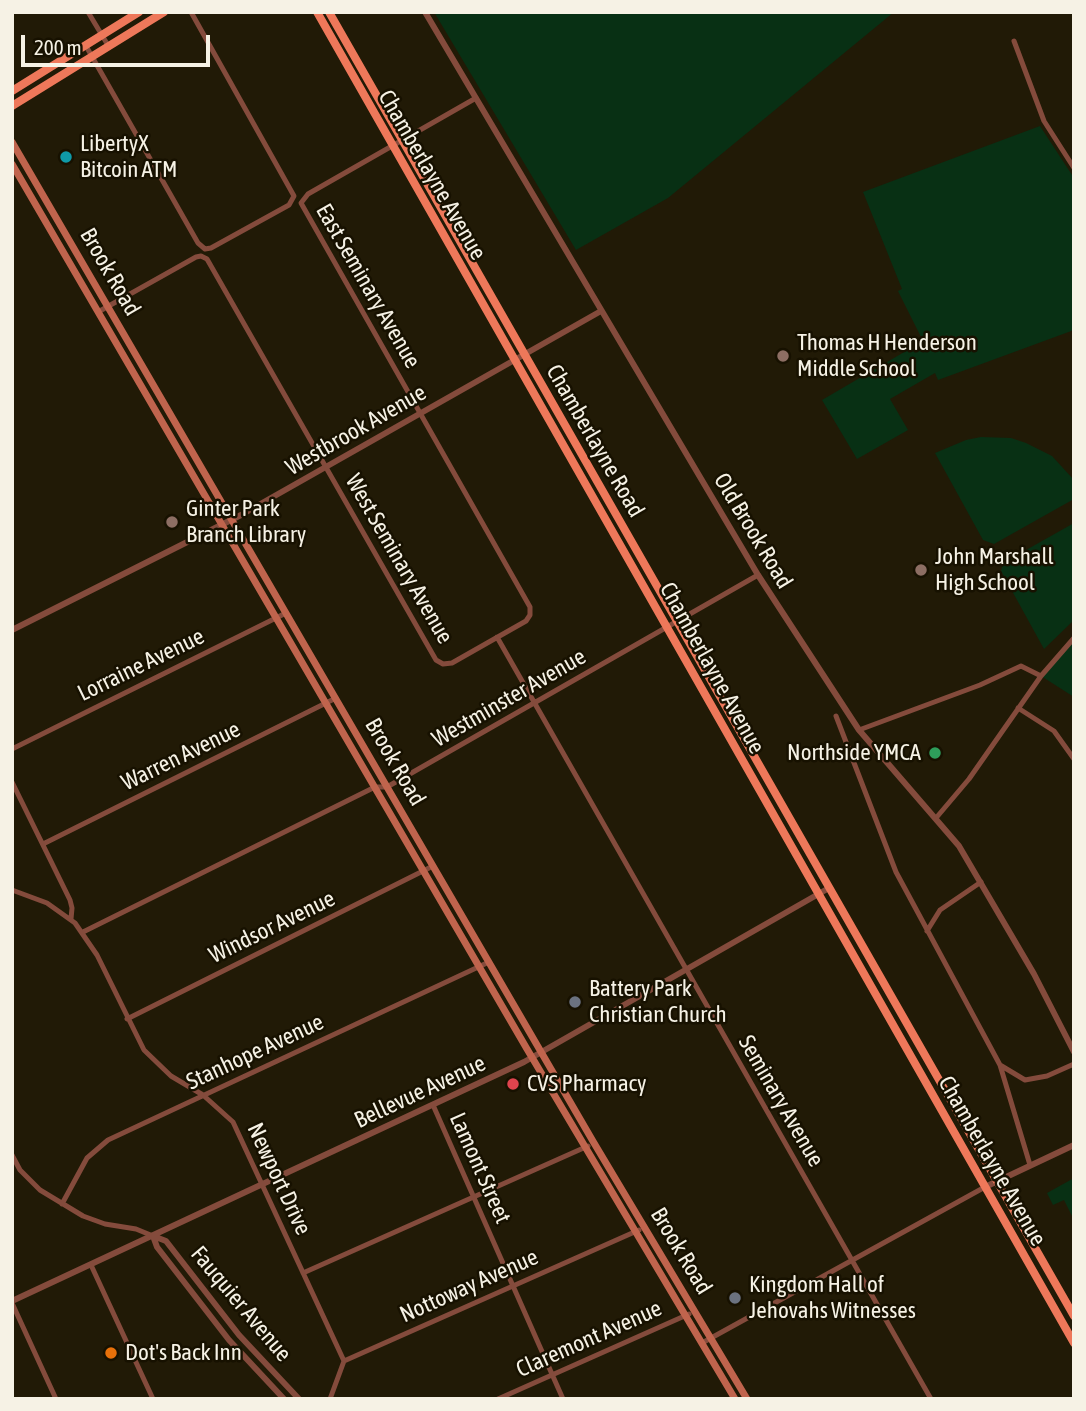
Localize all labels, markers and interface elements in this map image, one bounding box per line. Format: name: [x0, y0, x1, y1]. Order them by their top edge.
scale bar: [24, 21, 214, 65]
text: 200 m: [34, 35, 82, 59]
street label: Chamberlayne Avenue: [372, 85, 492, 265]
place label: LibertyX Bitcoin ATM: [80, 130, 177, 184]
marker: LibertyX Bitcoin ATM: [58, 149, 74, 165]
street label: East Seminary Avenue: [310, 199, 426, 373]
street label: Brook Road: [74, 223, 146, 321]
place label: Thomas H Henderson Middle School: [797, 329, 977, 383]
marker: Thomas H Henderson Middle School: [775, 348, 791, 364]
street label: Chamberlayne Road: [540, 360, 650, 522]
street label: Westbrook Avenue: [281, 379, 431, 481]
street label: Old Brook Road: [708, 468, 798, 594]
street label: West Seminary Avenue: [339, 469, 459, 649]
place label: Ginter Park Branch Library: [186, 495, 306, 549]
marker: Ginter Park Branch Library: [164, 514, 180, 530]
place label: John Marshall High School: [935, 543, 1054, 597]
marker: John Marshall High School: [913, 562, 929, 578]
street label: Chamberlayne Avenue: [653, 578, 771, 758]
street label: Lorraine Avenue: [73, 623, 209, 707]
street label: Westminster Avenue: [427, 643, 591, 753]
street label: Brook Road: [359, 713, 431, 811]
street label: Warren Avenue: [117, 715, 245, 797]
place label: Northside YMCA: [787, 739, 921, 767]
marker: Northside YMCA: [927, 745, 943, 761]
street label: Windsor Avenue: [205, 885, 339, 969]
place label: Battery Park Christian Church: [589, 975, 727, 1029]
marker: Battery Park Christian Church: [567, 994, 583, 1010]
street label: Stanhope Avenue: [182, 1008, 328, 1096]
street label: Seminary Avenue: [732, 1031, 830, 1171]
street label: Bellevue Avenue: [350, 1050, 490, 1134]
place label: CVS Pharmacy: [527, 1070, 647, 1098]
street label: Chamberlayne Avenue: [932, 1071, 1052, 1251]
marker: CVS Pharmacy: [505, 1076, 521, 1092]
street label: Lamont Street: [443, 1108, 517, 1228]
street label: Newport Drive: [241, 1119, 317, 1239]
street label: Brook Road: [644, 1203, 718, 1299]
street label: Fauquier Avenue: [185, 1241, 297, 1367]
street label: Nottoway Avenue: [396, 1243, 542, 1329]
place label: Kingdom Hall of Jehovahs Witnesses: [749, 1271, 916, 1325]
marker: Kingdom Hall of Jehovahs Witnesses: [727, 1290, 743, 1306]
street label: Claremont Avenue: [512, 1295, 666, 1383]
place label: Dot's Back Inn: [125, 1339, 242, 1367]
marker: Dot's Back Inn: [103, 1345, 119, 1361]

